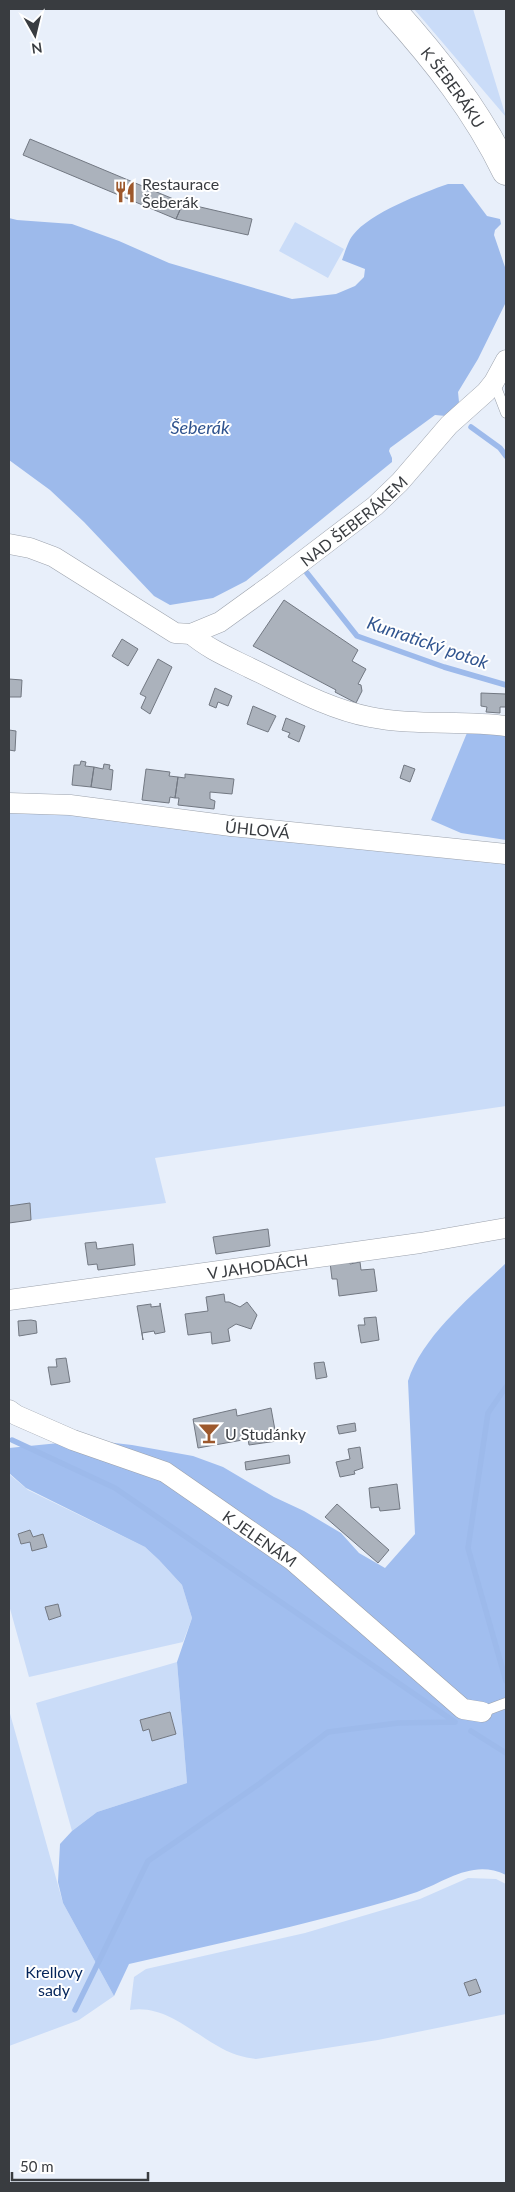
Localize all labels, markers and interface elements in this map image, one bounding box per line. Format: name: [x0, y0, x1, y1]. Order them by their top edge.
north arrow: [10, 10, 60, 60]
text: N: [30, 39, 43, 58]
street label: K ŠEBERÁKU: [418, 43, 489, 131]
place label: Restaurace Šeberák: [142, 174, 219, 211]
restaurant icon: Restaurace Šeberák: [112, 179, 138, 205]
water label: Šeberák: [170, 416, 230, 438]
street label: NAD ŠEBERÁKEM: [296, 471, 411, 569]
water label: Kunratický potok: [364, 611, 492, 673]
street label: ÚHLOVÁ: [224, 816, 291, 841]
street label: V JAHODÁCH: [206, 1249, 309, 1282]
bar icon: U Studánky: [196, 1420, 222, 1446]
place label: U Studánky: [225, 1424, 307, 1443]
street label: K JELENÁM: [220, 1506, 301, 1570]
park label: Krellovy sady: [25, 1962, 83, 1999]
scale bar: [12, 2150, 149, 2182]
text: 50 m: [20, 2157, 54, 2175]

